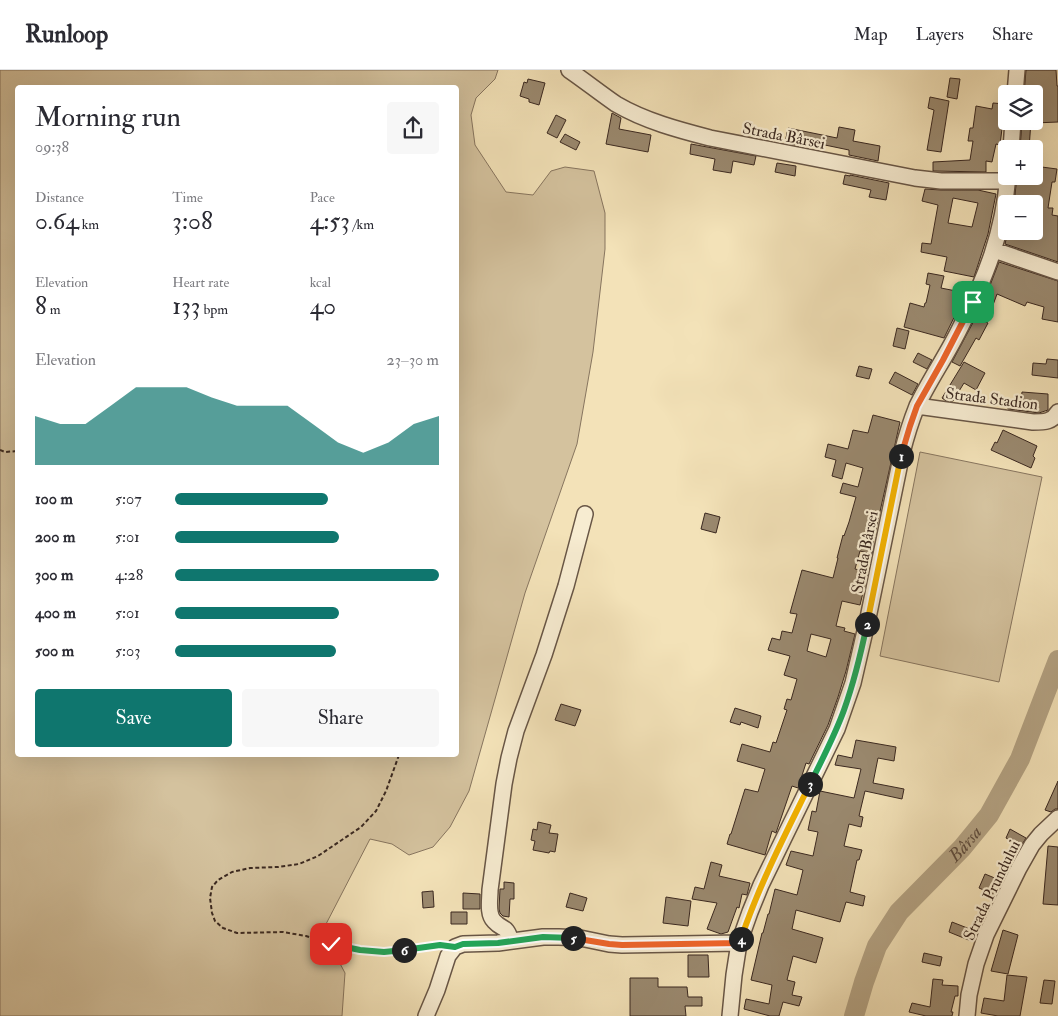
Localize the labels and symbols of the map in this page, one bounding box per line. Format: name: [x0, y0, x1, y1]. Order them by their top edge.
street label: Strada Bârsei: [741, 118, 827, 154]
pin: [952, 281, 994, 323]
street label: Strada Stadion: [944, 383, 1039, 415]
pin: 1: [888, 444, 914, 468]
street label: Strada Bârsei: [847, 509, 883, 595]
pin: 2: [854, 612, 880, 636]
pin: 3: [798, 772, 822, 796]
water label: Bârsa: [943, 822, 987, 868]
street label: Strada Prundului: [959, 837, 1025, 944]
pin: [310, 923, 352, 965]
pin: 5: [560, 926, 586, 950]
pin: 4: [728, 926, 754, 952]
pin: 6: [392, 938, 416, 962]

